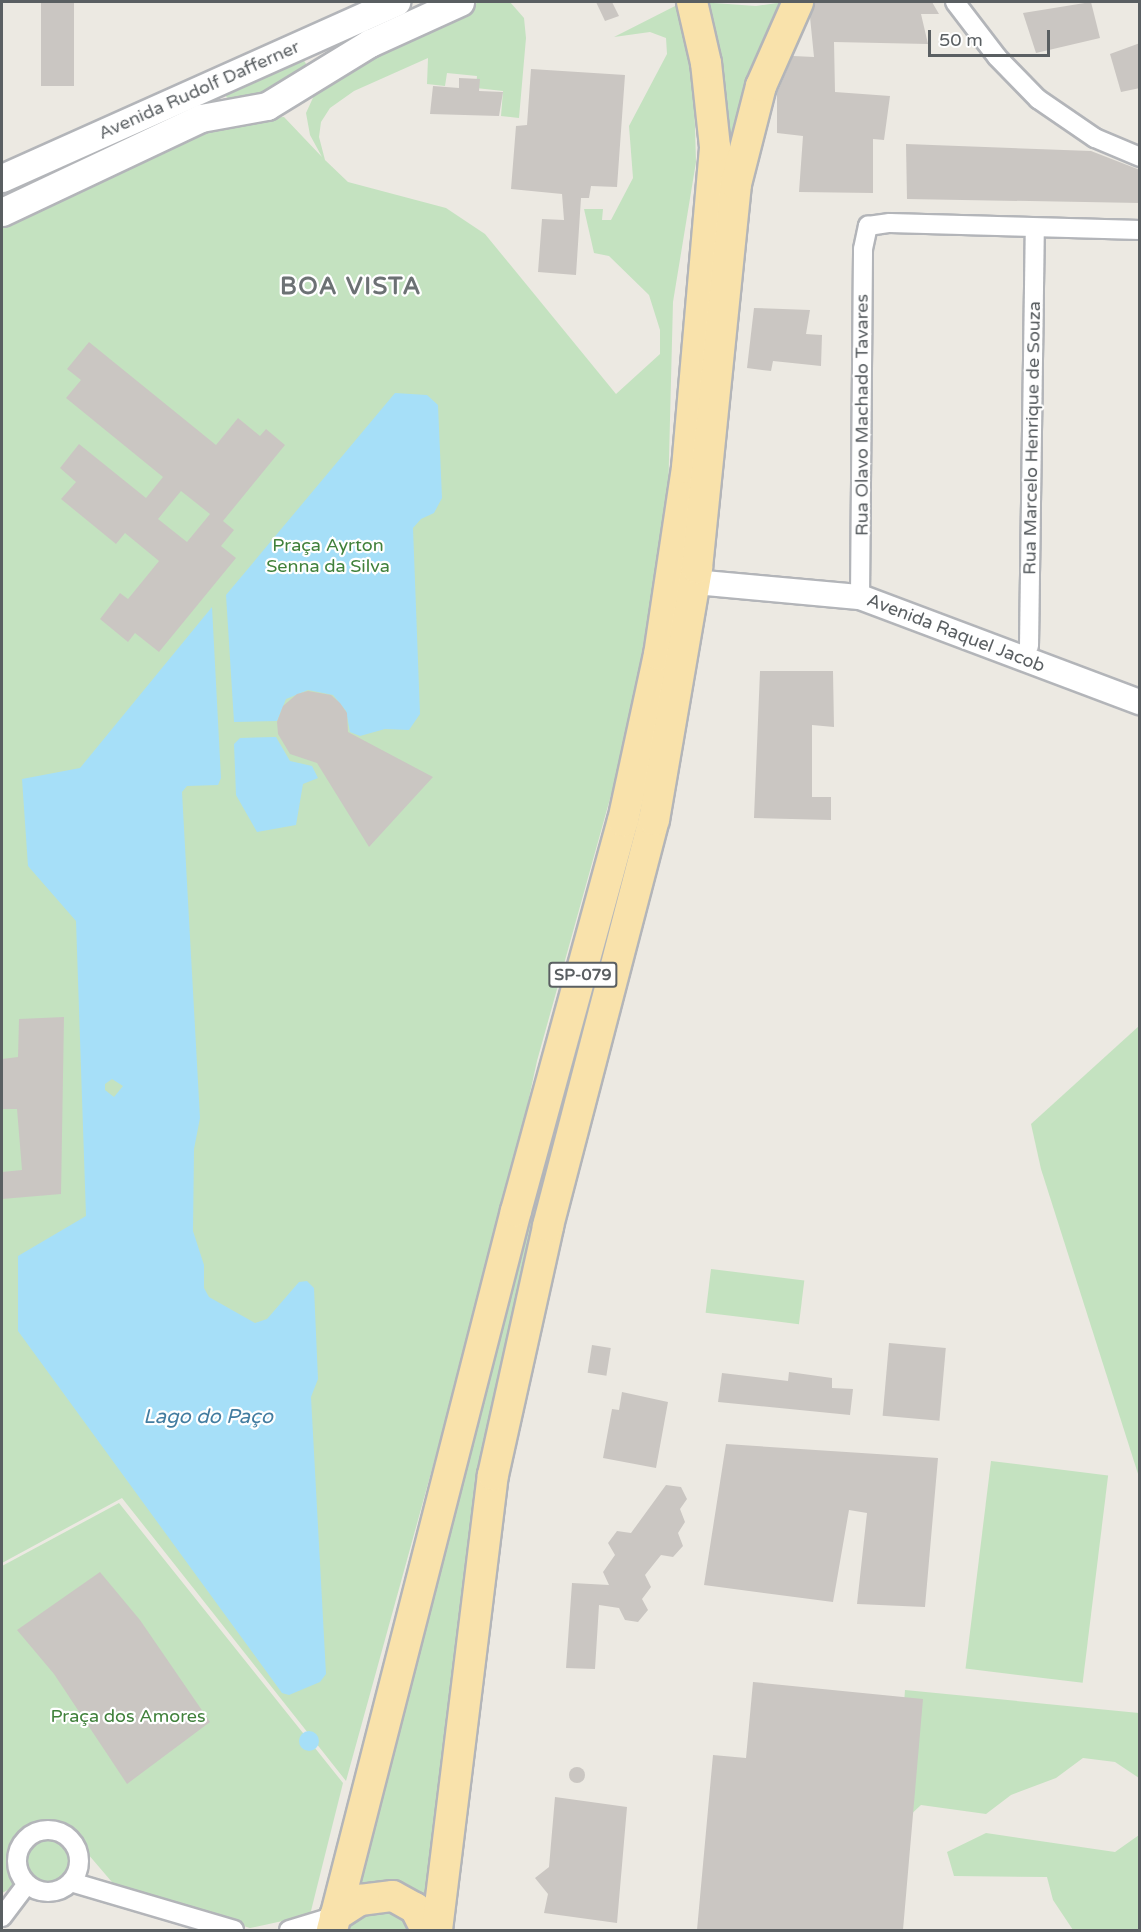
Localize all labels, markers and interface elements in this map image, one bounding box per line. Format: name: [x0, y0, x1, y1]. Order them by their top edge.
scale bar: [931, 18, 1052, 56]
text: 50 m: [939, 29, 983, 51]
street label: Avenida Rudolf Dafferner: [95, 36, 303, 144]
district label: BOA VISTA: [280, 273, 422, 301]
street label: Rua Olavo Machado Tavares: [851, 294, 873, 536]
street label: Rua Marcelo Henrique de Souza: [1019, 301, 1045, 575]
park label: Praça Ayrton Senna da Silva: [266, 535, 390, 578]
street label: Avenida Raquel Jacob: [864, 589, 1048, 677]
road number: SP-079: [547, 962, 619, 988]
water label: Lago do Paço: [143, 1405, 273, 1429]
park label: Praça dos Amores: [50, 1705, 206, 1727]

